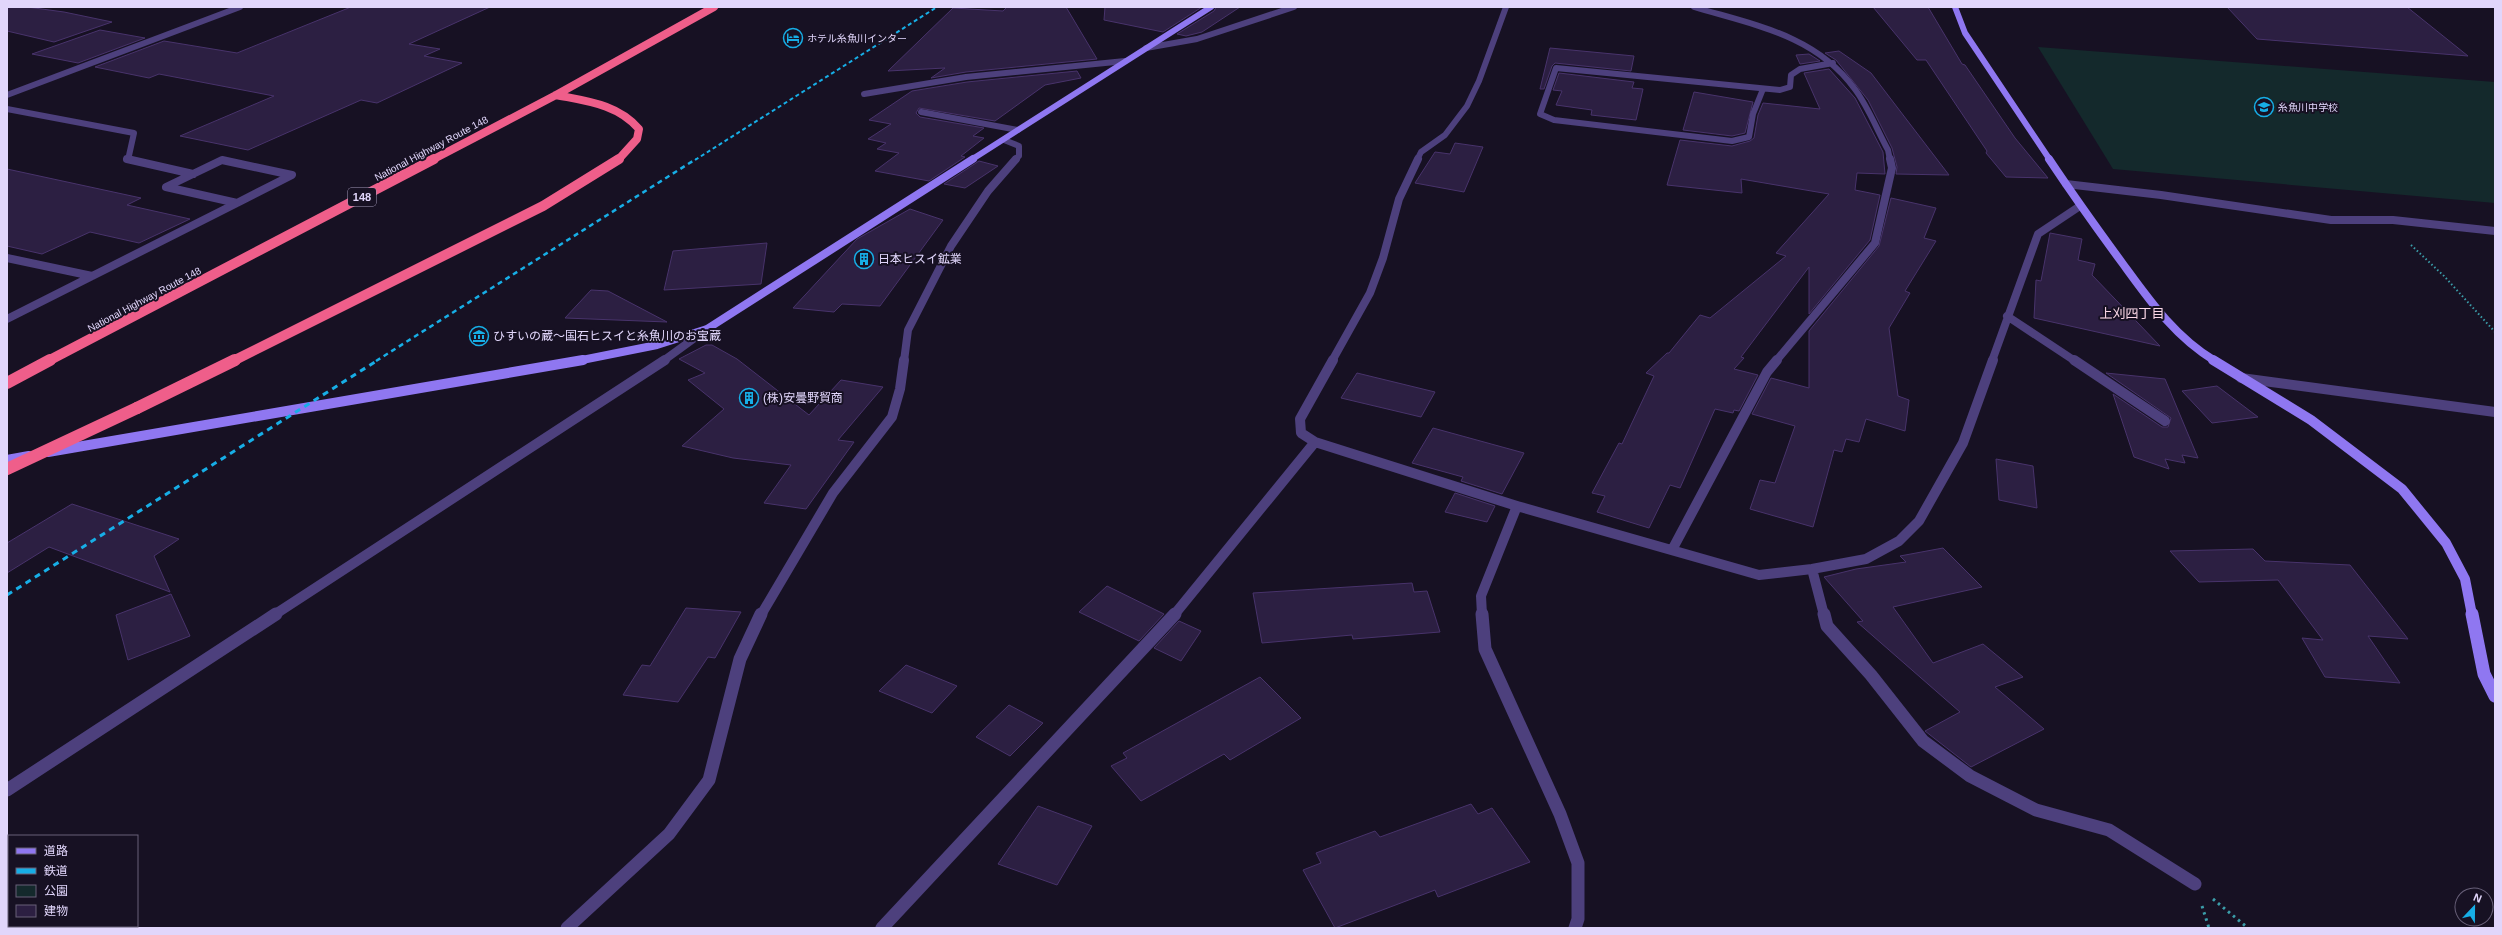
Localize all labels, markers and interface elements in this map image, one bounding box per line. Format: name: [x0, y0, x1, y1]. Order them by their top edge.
hotel icon: ホテル糸魚川インター: [782, 27, 804, 49]
place label: ホテル糸魚川インター: [807, 33, 907, 44]
school or university icon: 糸魚川中学校: [2253, 96, 2275, 118]
place label: 糸魚川中学校: [2278, 102, 2338, 113]
street label: National Highway Route 148: [373, 114, 490, 183]
road number: 148: [348, 188, 376, 206]
building icon: 日本ヒスイ鉱業: [853, 248, 875, 270]
place label: 日本ヒスイ鉱業: [878, 252, 962, 266]
street label: National Highway Route 148: [86, 265, 203, 334]
district label: 上刈四丁目: [2099, 306, 2165, 321]
museum icon: ひすいの蔵～国石ヒスイと糸魚川のお宝蔵: [468, 325, 490, 347]
place label: ひすいの蔵～国石ヒスイと糸魚川のお宝蔵: [493, 329, 721, 343]
building icon: (株)安曇野貿商: [738, 387, 760, 409]
place label: (株)安曇野貿商: [763, 391, 843, 405]
legend: [8, 835, 138, 927]
text: 道路: [44, 844, 68, 858]
text: 鉄道: [44, 864, 68, 878]
text: 公園: [44, 884, 68, 898]
north arrow: [2454, 887, 2494, 927]
text: N: [2472, 891, 2484, 905]
text: 建物: [44, 904, 68, 918]

